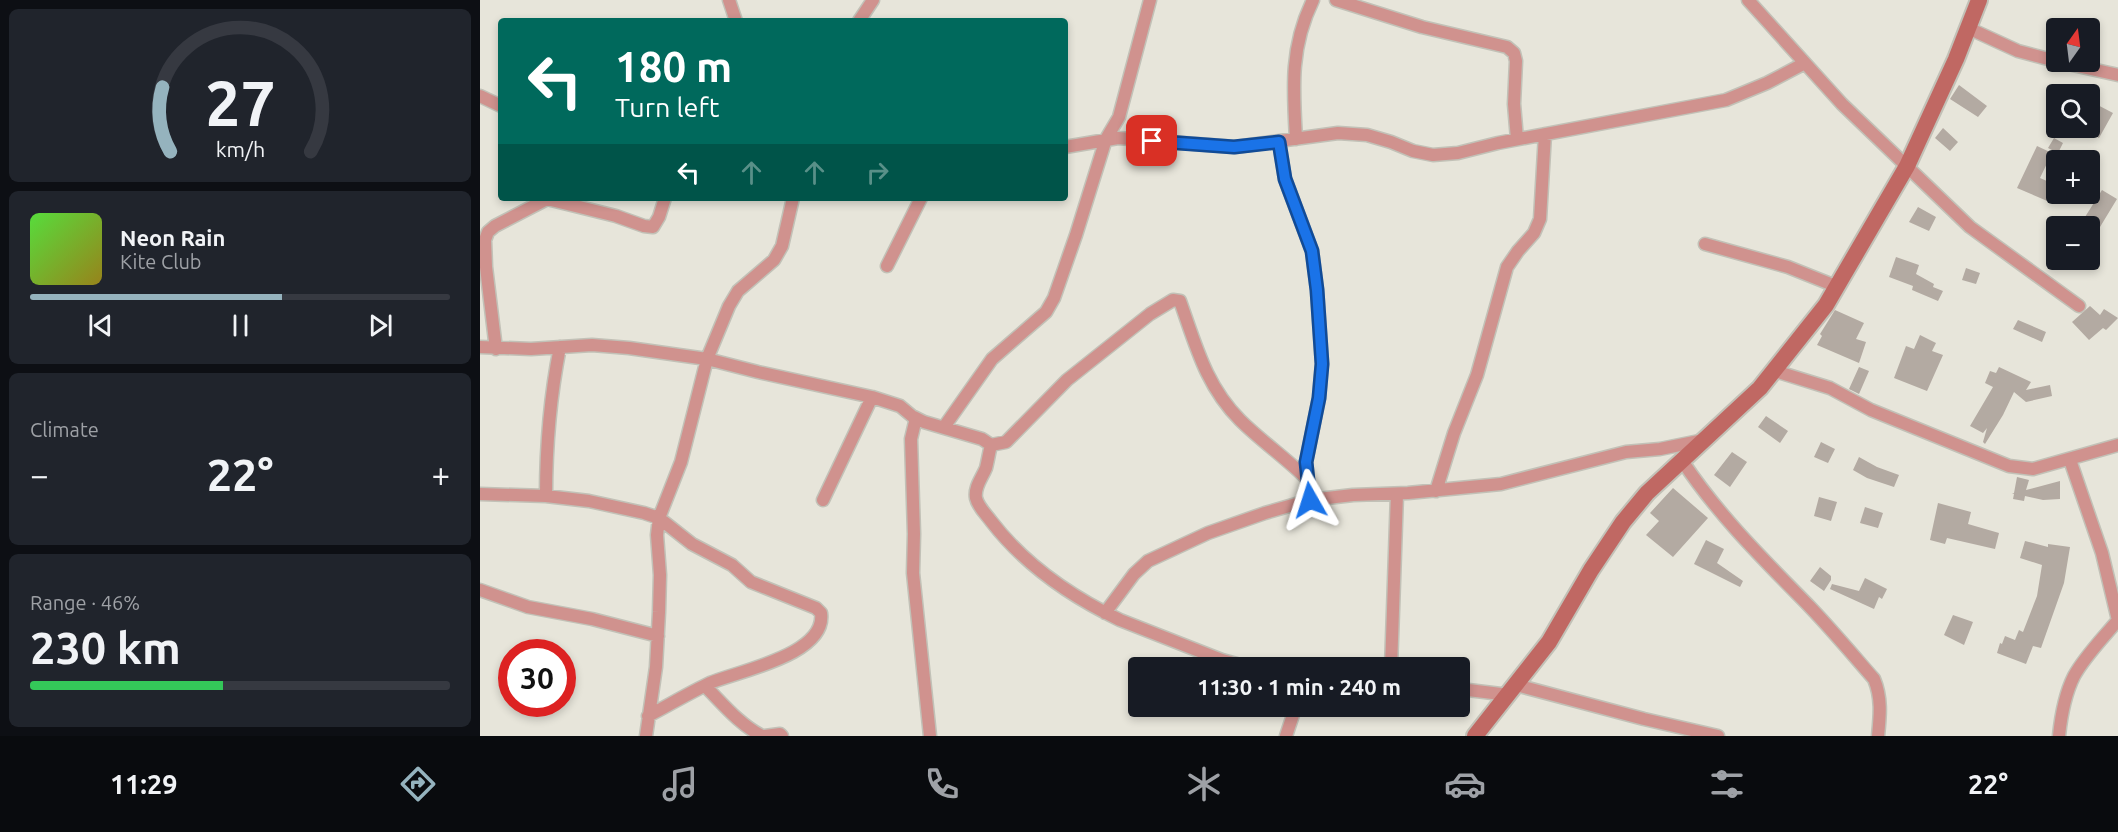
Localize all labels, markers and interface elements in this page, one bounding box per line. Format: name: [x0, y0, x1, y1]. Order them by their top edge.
north arrow: [2046, 18, 2100, 72]
map controls: [2046, 18, 2100, 270]
icon: left: [516, 42, 594, 120]
text: 180 m: [615, 43, 732, 90]
text: 27: [205, 69, 275, 139]
button: search: [2046, 84, 2100, 138]
text: Turn left: [615, 92, 719, 122]
pin: [1126, 115, 1177, 166]
icon: arrive: [1135, 124, 1168, 157]
text: km/h: [215, 138, 265, 162]
button: +: [2046, 150, 2100, 204]
icon: left: [672, 156, 705, 189]
icon: ahead: [735, 156, 768, 189]
icon: ahead: [798, 156, 831, 189]
icon: right: [861, 156, 894, 189]
button: −: [2046, 216, 2100, 270]
text: Neon Rain: [120, 225, 225, 250]
text: Kite Club: [120, 250, 202, 273]
icon: previous: [84, 309, 117, 342]
icon: pause: [224, 309, 257, 342]
icon: next: [364, 309, 397, 342]
text: Climate: [30, 418, 99, 441]
text: 22°: [207, 449, 273, 500]
text: −: [30, 456, 49, 493]
text: +: [431, 456, 450, 493]
position arrow: [1278, 468, 1342, 532]
text: Range · 46%: [30, 591, 140, 614]
text: 230 km: [30, 622, 181, 673]
speed limit sign: 30: [498, 639, 576, 717]
text: 11:30 · 1 min · 240 m: [1197, 674, 1401, 699]
icon: directions: [397, 763, 439, 805]
icon: music: [659, 763, 701, 805]
icon: phone: [921, 763, 963, 805]
icon: climate: [1183, 763, 1225, 805]
icon: car: [1444, 763, 1486, 805]
icon: filters: [1706, 763, 1748, 805]
text: 11:29: [110, 769, 177, 799]
text: 22°: [1968, 769, 2008, 799]

